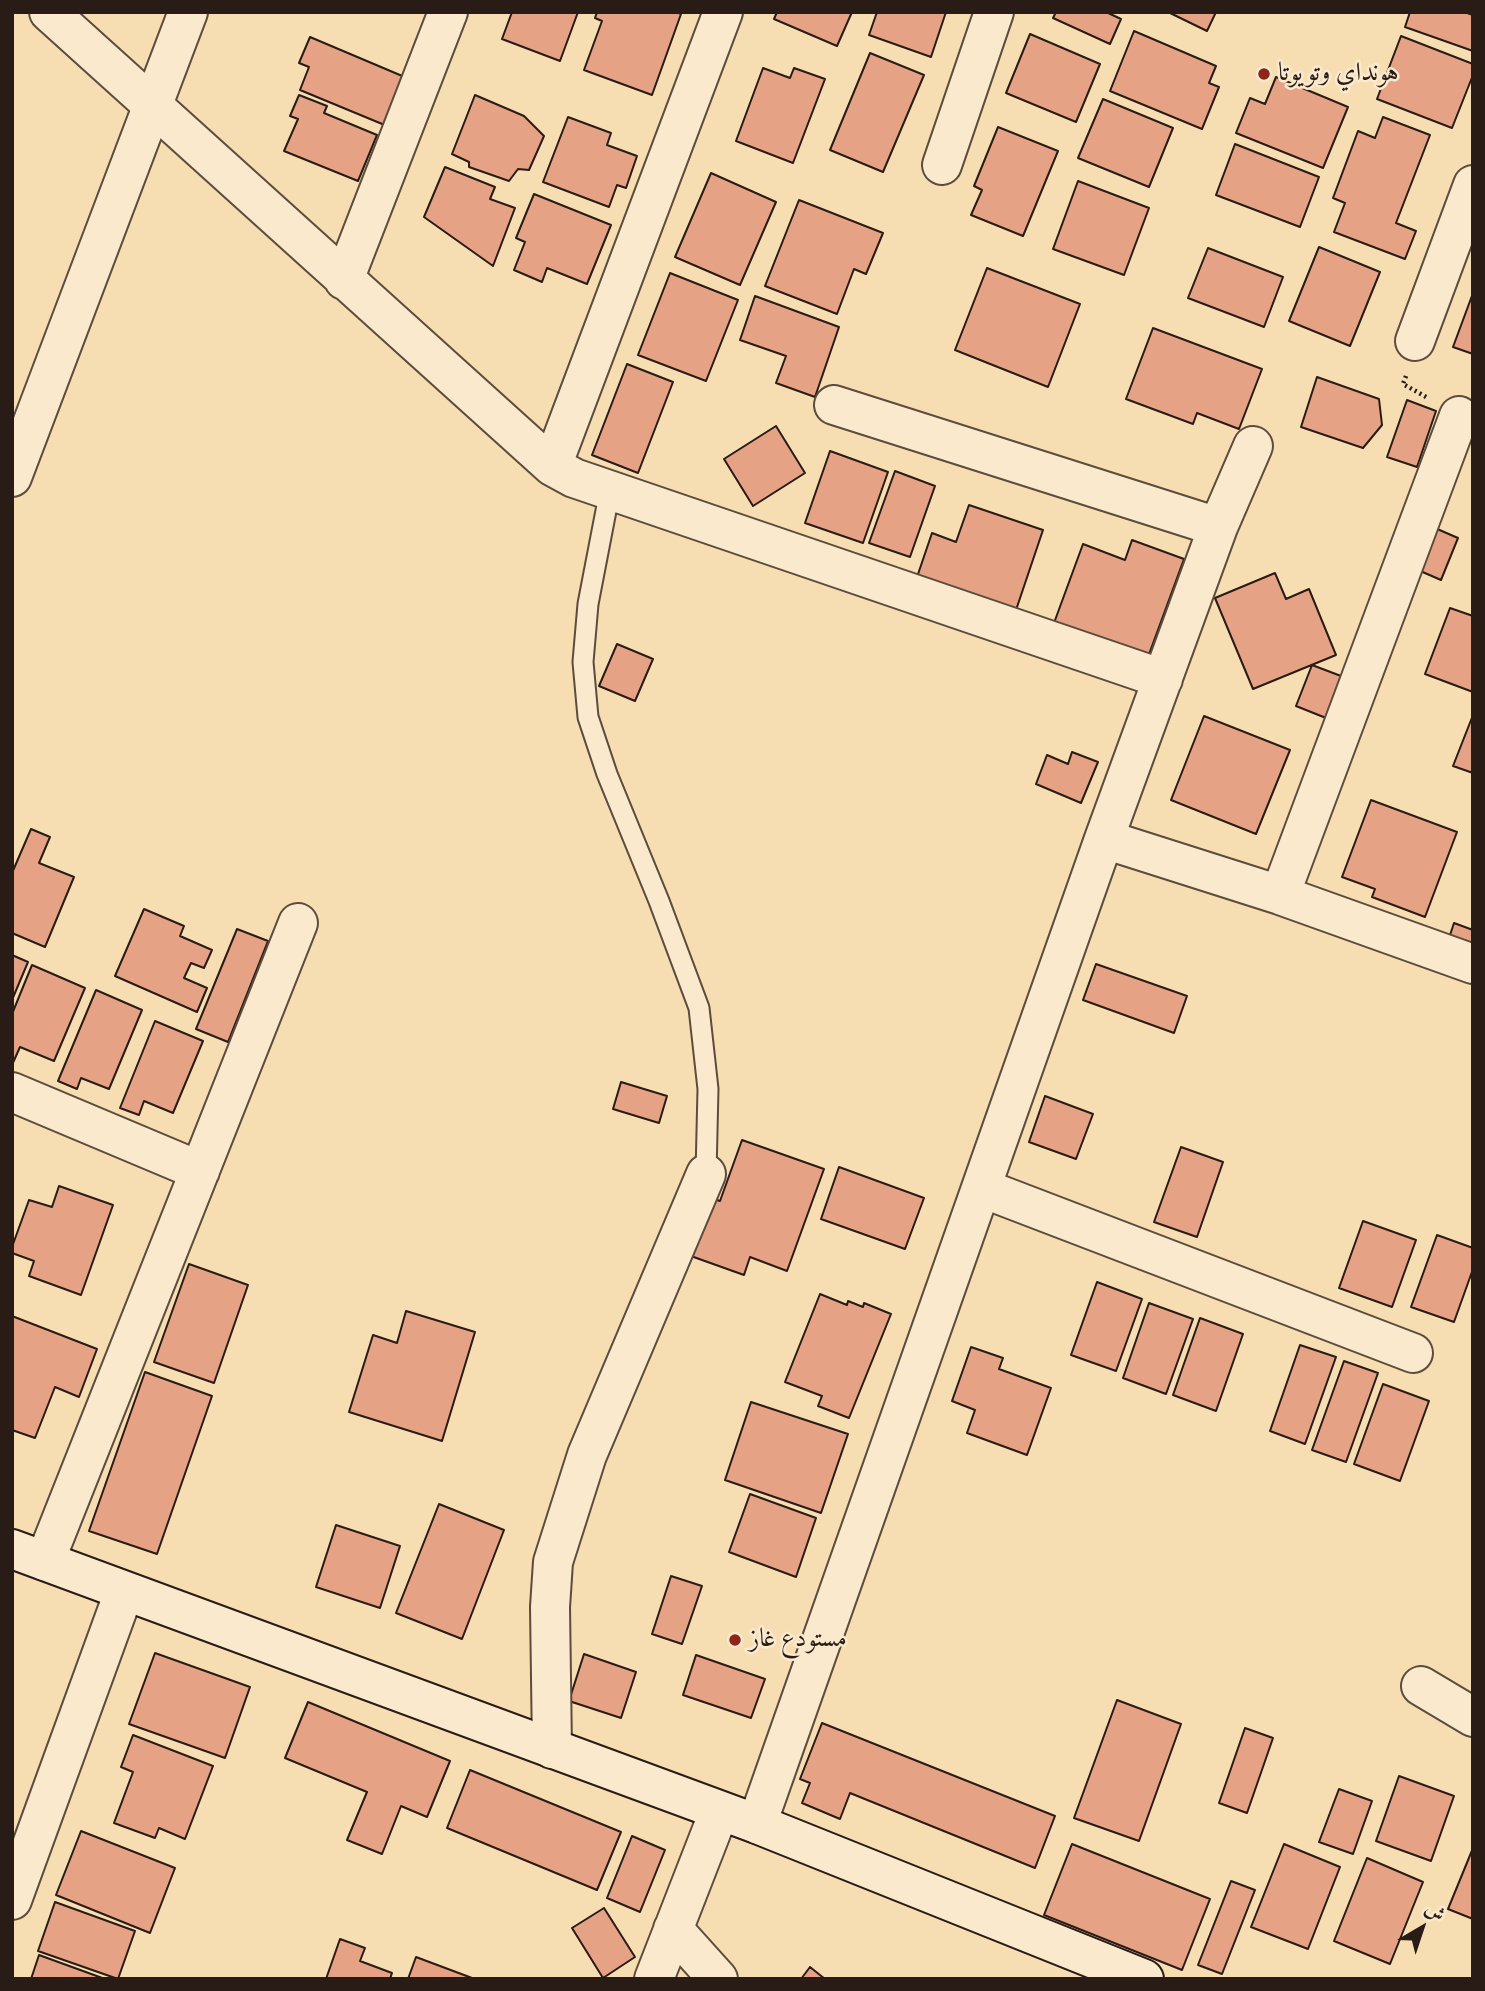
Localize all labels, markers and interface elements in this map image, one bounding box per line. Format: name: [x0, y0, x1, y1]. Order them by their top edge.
place label: هونداي وتويوتا: [1278, 58, 1399, 90]
marker: هونداي وتويوتا: [1256, 66, 1272, 82]
place label: مستودع غاز: [749, 1624, 847, 1656]
marker: مستودع غاز: [727, 1632, 743, 1648]
north arrow: [1387, 1893, 1457, 1963]
text: ش: [1420, 1896, 1450, 1927]

